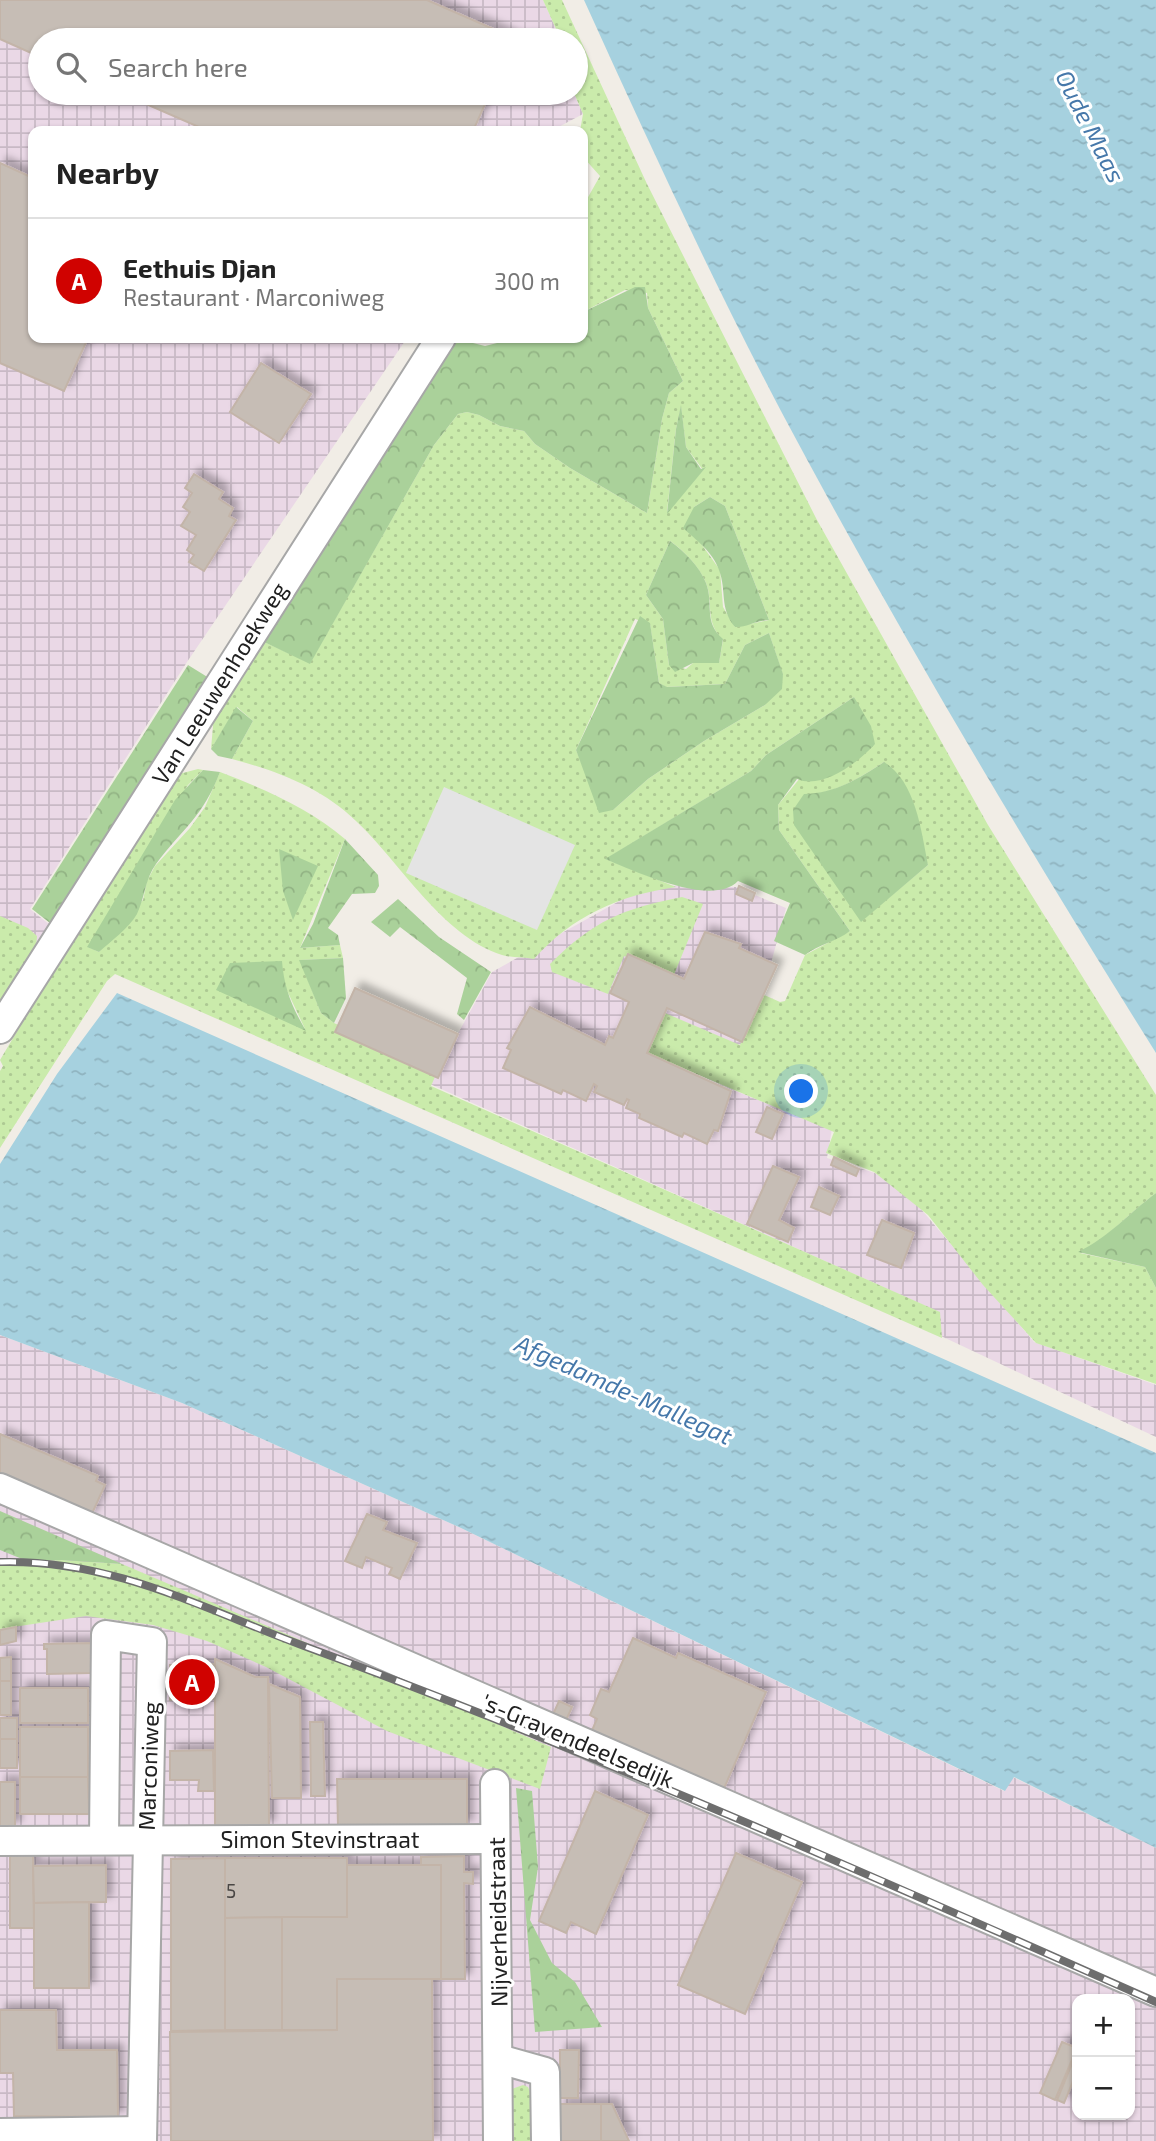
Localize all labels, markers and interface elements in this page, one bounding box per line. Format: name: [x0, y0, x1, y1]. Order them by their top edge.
search box: [28, 28, 588, 105]
icon: search: [52, 48, 90, 86]
text: Search here: [108, 51, 248, 82]
water label: Oude Maas: [1050, 65, 1132, 187]
text: Nearby: [56, 154, 159, 190]
text: Eethuis Djan: [123, 252, 276, 283]
text: A: [71, 267, 87, 295]
text: 300 m: [494, 267, 560, 295]
text: Restaurant · Marconiweg: [123, 283, 384, 311]
street label: Van Leeuwenhoekweg: [145, 577, 293, 789]
your location: [784, 1074, 818, 1108]
water label: Afgedamde-Mallegat: [510, 1328, 738, 1450]
pin: A: [169, 1656, 215, 1708]
street label: 's-Gravendeelsedijk: [478, 1687, 679, 1793]
street label: Marconiweg: [132, 1701, 164, 1831]
street label: Simon Stevinstraat: [220, 1825, 420, 1853]
street label: Nijverheidstraat: [482, 1837, 512, 2007]
house number: 5: [226, 1879, 236, 1902]
map controls: [1072, 1994, 1135, 2120]
button: +: [1072, 1994, 1135, 2057]
button: −: [1072, 2057, 1135, 2120]

